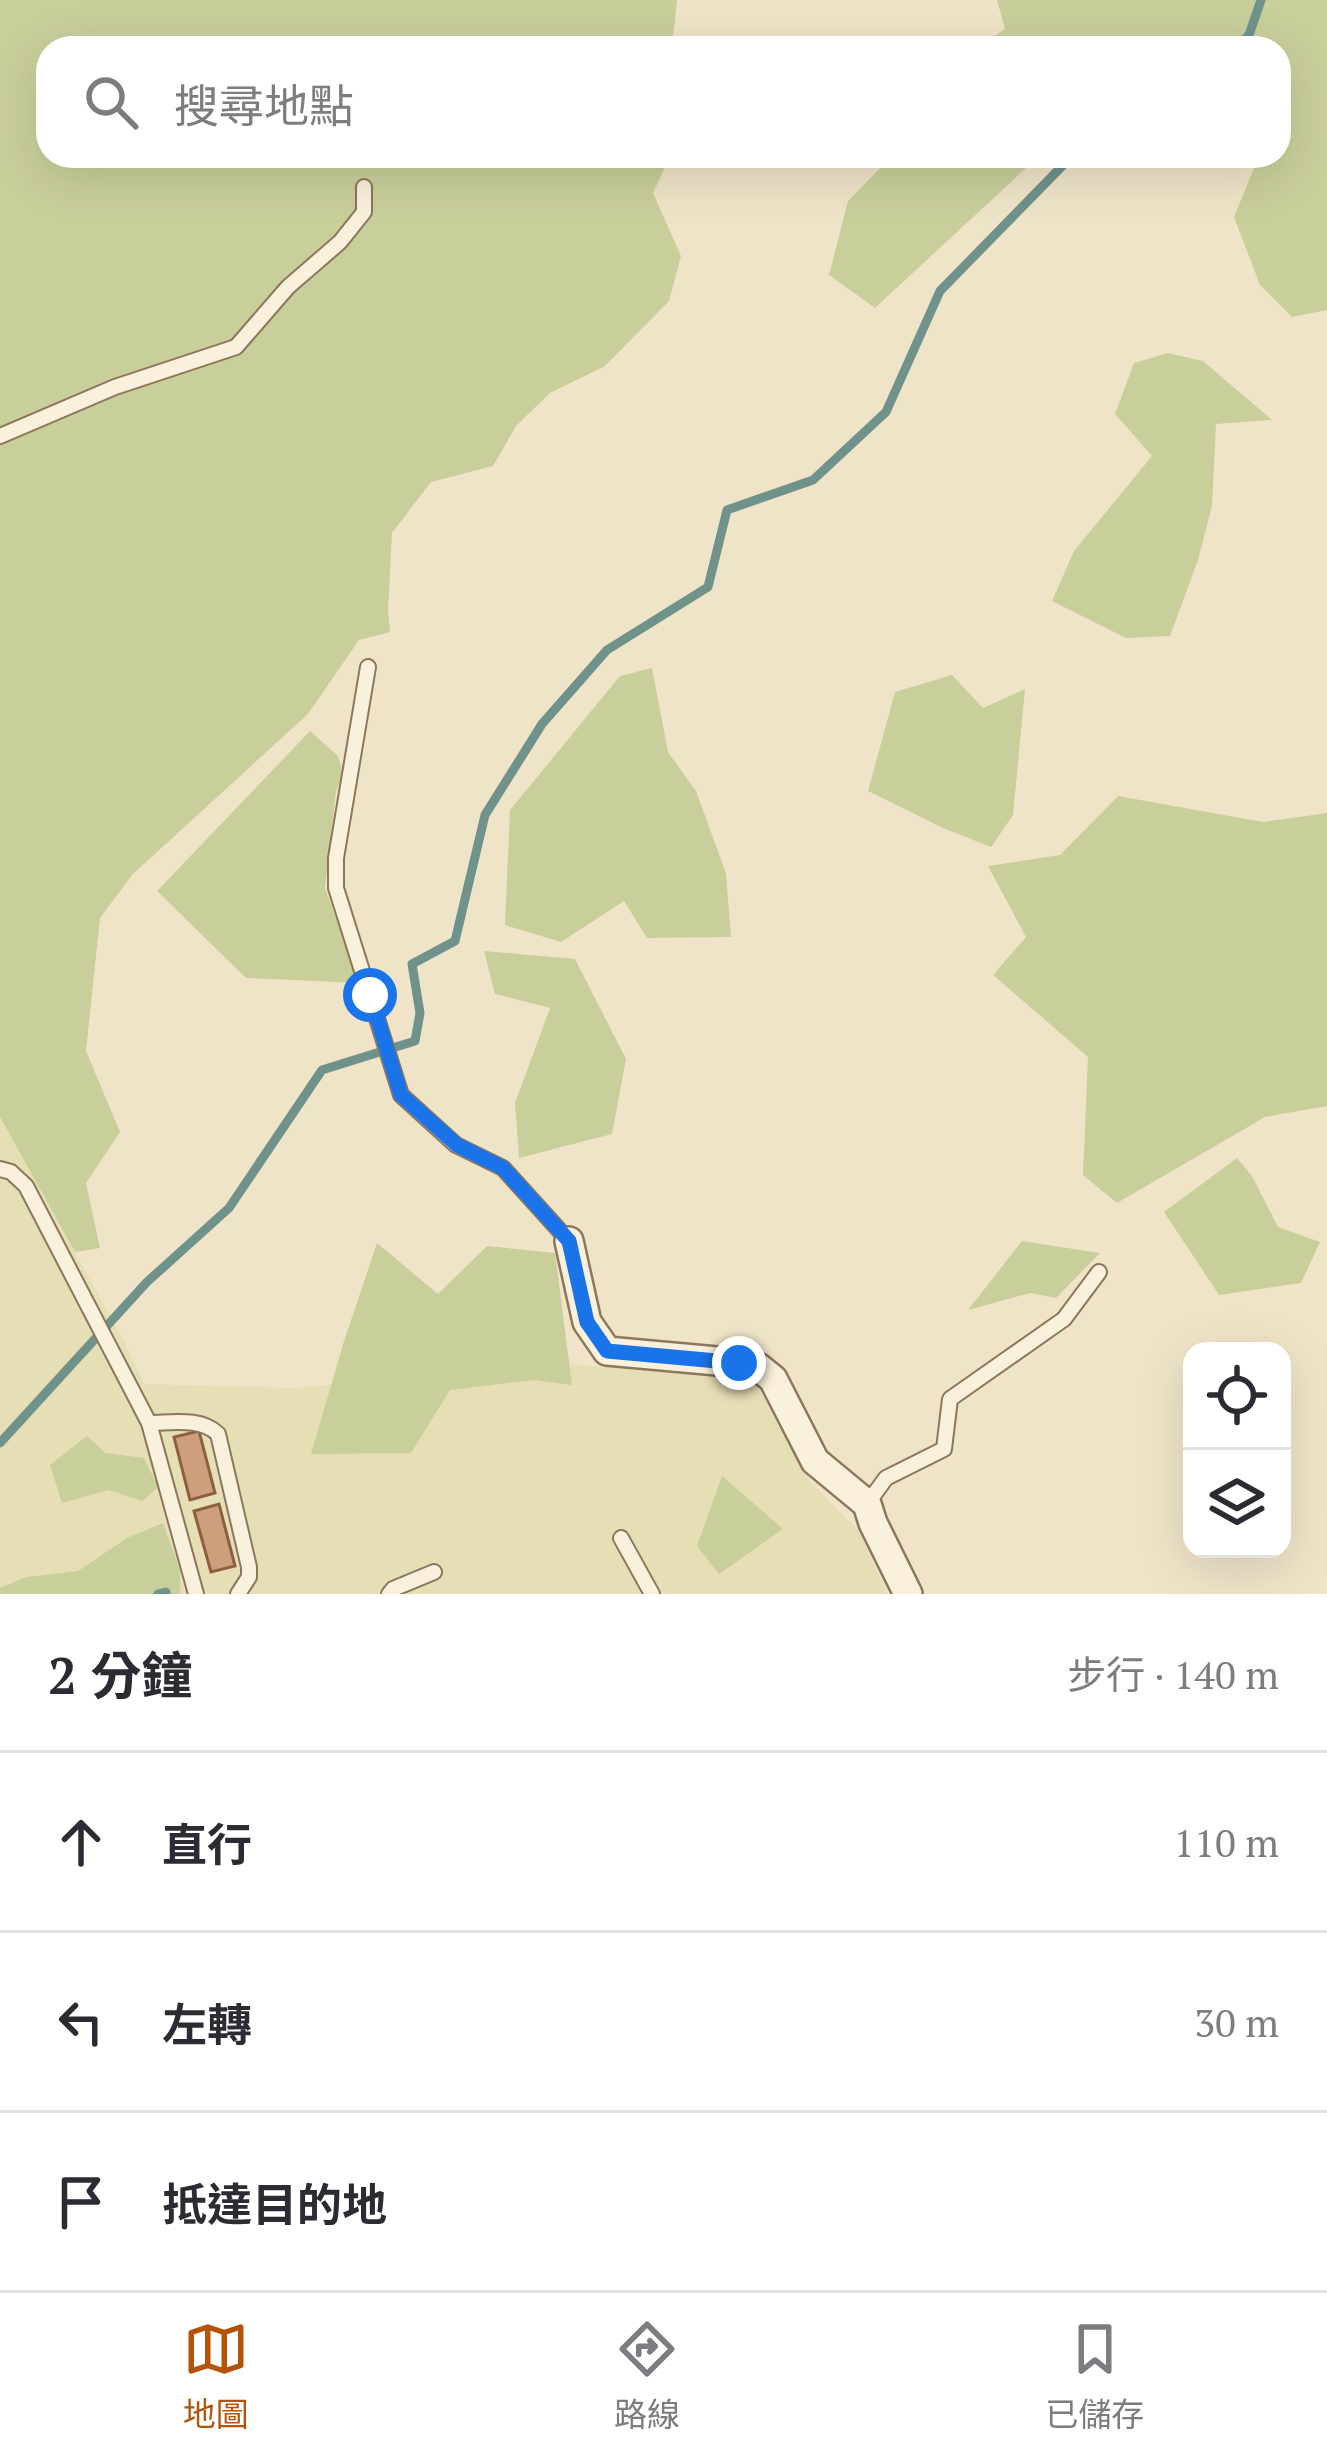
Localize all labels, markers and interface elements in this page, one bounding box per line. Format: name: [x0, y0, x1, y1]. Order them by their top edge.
search box: [36, 36, 1291, 168]
icon: search: [78, 69, 144, 135]
text: 搜尋地點: [174, 75, 354, 135]
route start: [343, 968, 397, 1022]
route end: [712, 1336, 766, 1390]
map controls: [1183, 1342, 1291, 1558]
button: locate: [1183, 1342, 1291, 1450]
button: layers: [1183, 1450, 1291, 1558]
text: 2 分鐘: [48, 1641, 193, 1709]
text: 步行 · 140 m: [1067, 1648, 1279, 1700]
icon: ahead: [48, 1809, 114, 1875]
text: 直行: [162, 1814, 252, 1874]
text: 110 m: [1174, 1816, 1279, 1868]
icon: left: [48, 1989, 114, 2055]
text: 左轉: [162, 1994, 252, 2054]
text: 30 m: [1194, 1996, 1279, 2048]
icon: arrive: [48, 2169, 114, 2235]
text: 抵達目的地: [162, 2174, 387, 2234]
tab: 地圖: [183, 2316, 249, 2436]
tab: 路線: [614, 2316, 680, 2436]
tab: 已儲存: [1045, 2316, 1144, 2436]

